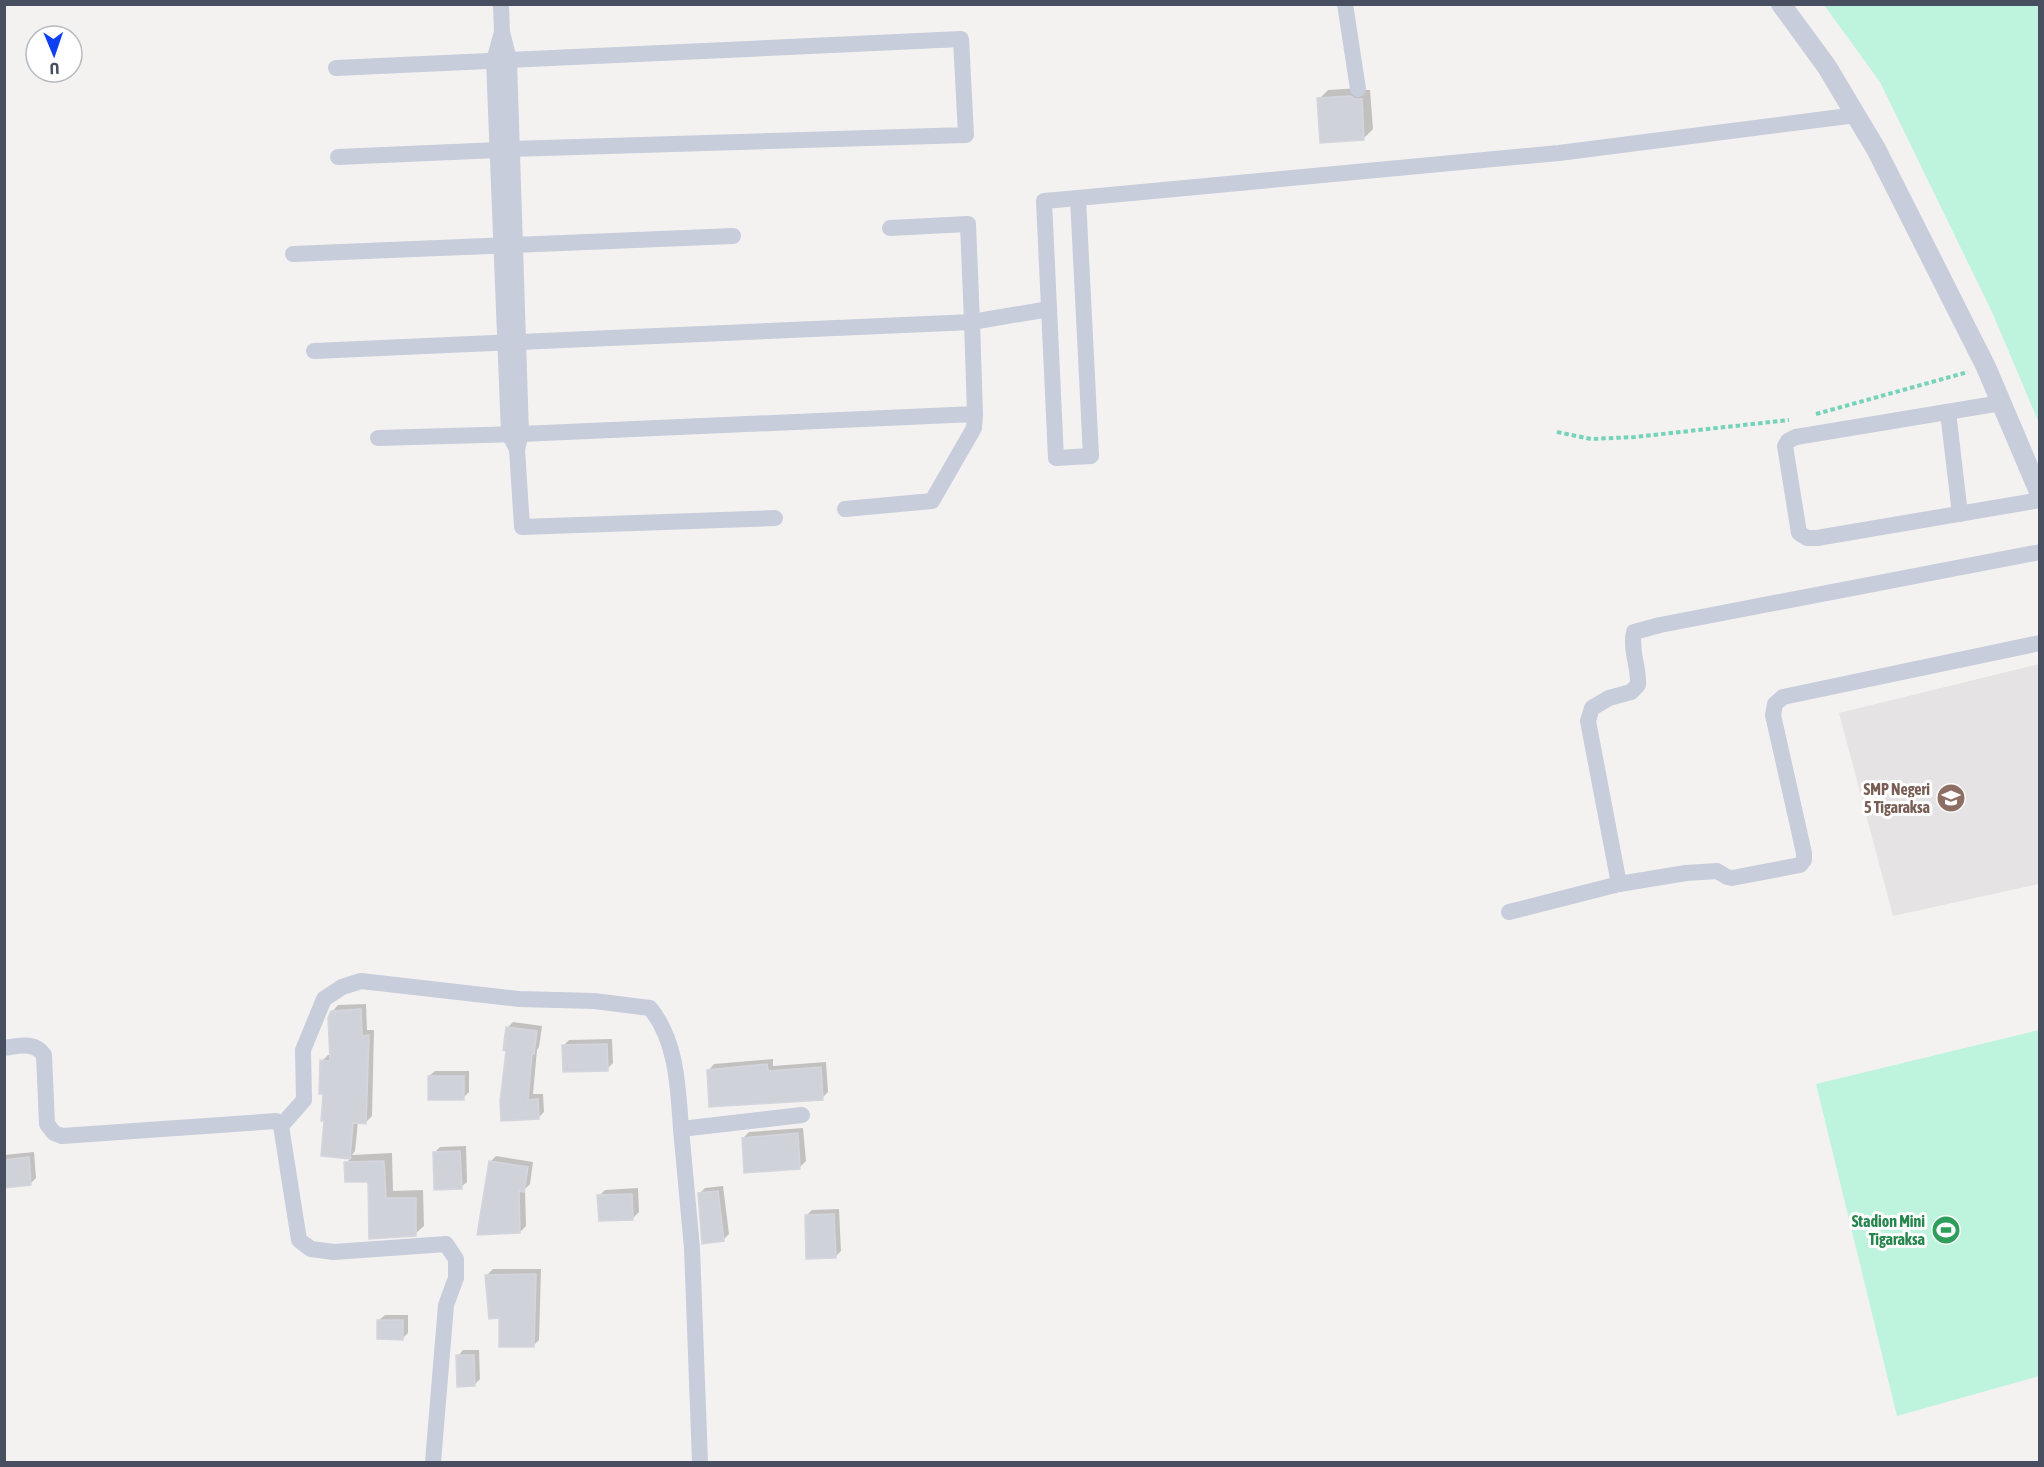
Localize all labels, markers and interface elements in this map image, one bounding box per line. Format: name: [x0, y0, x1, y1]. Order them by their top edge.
north arrow: [24, 24, 84, 84]
text: U: [49, 60, 60, 78]
place label: SMP Negeri 5 Tigaraksa: [1864, 780, 1930, 816]
school or university icon: SMP Negeri 5 Tigaraksa: [1935, 782, 1967, 814]
place label: Stadion Mini Tigaraksa: [1852, 1212, 1925, 1248]
sports icon: Stadion Mini Tigaraksa: [1930, 1214, 1962, 1246]

